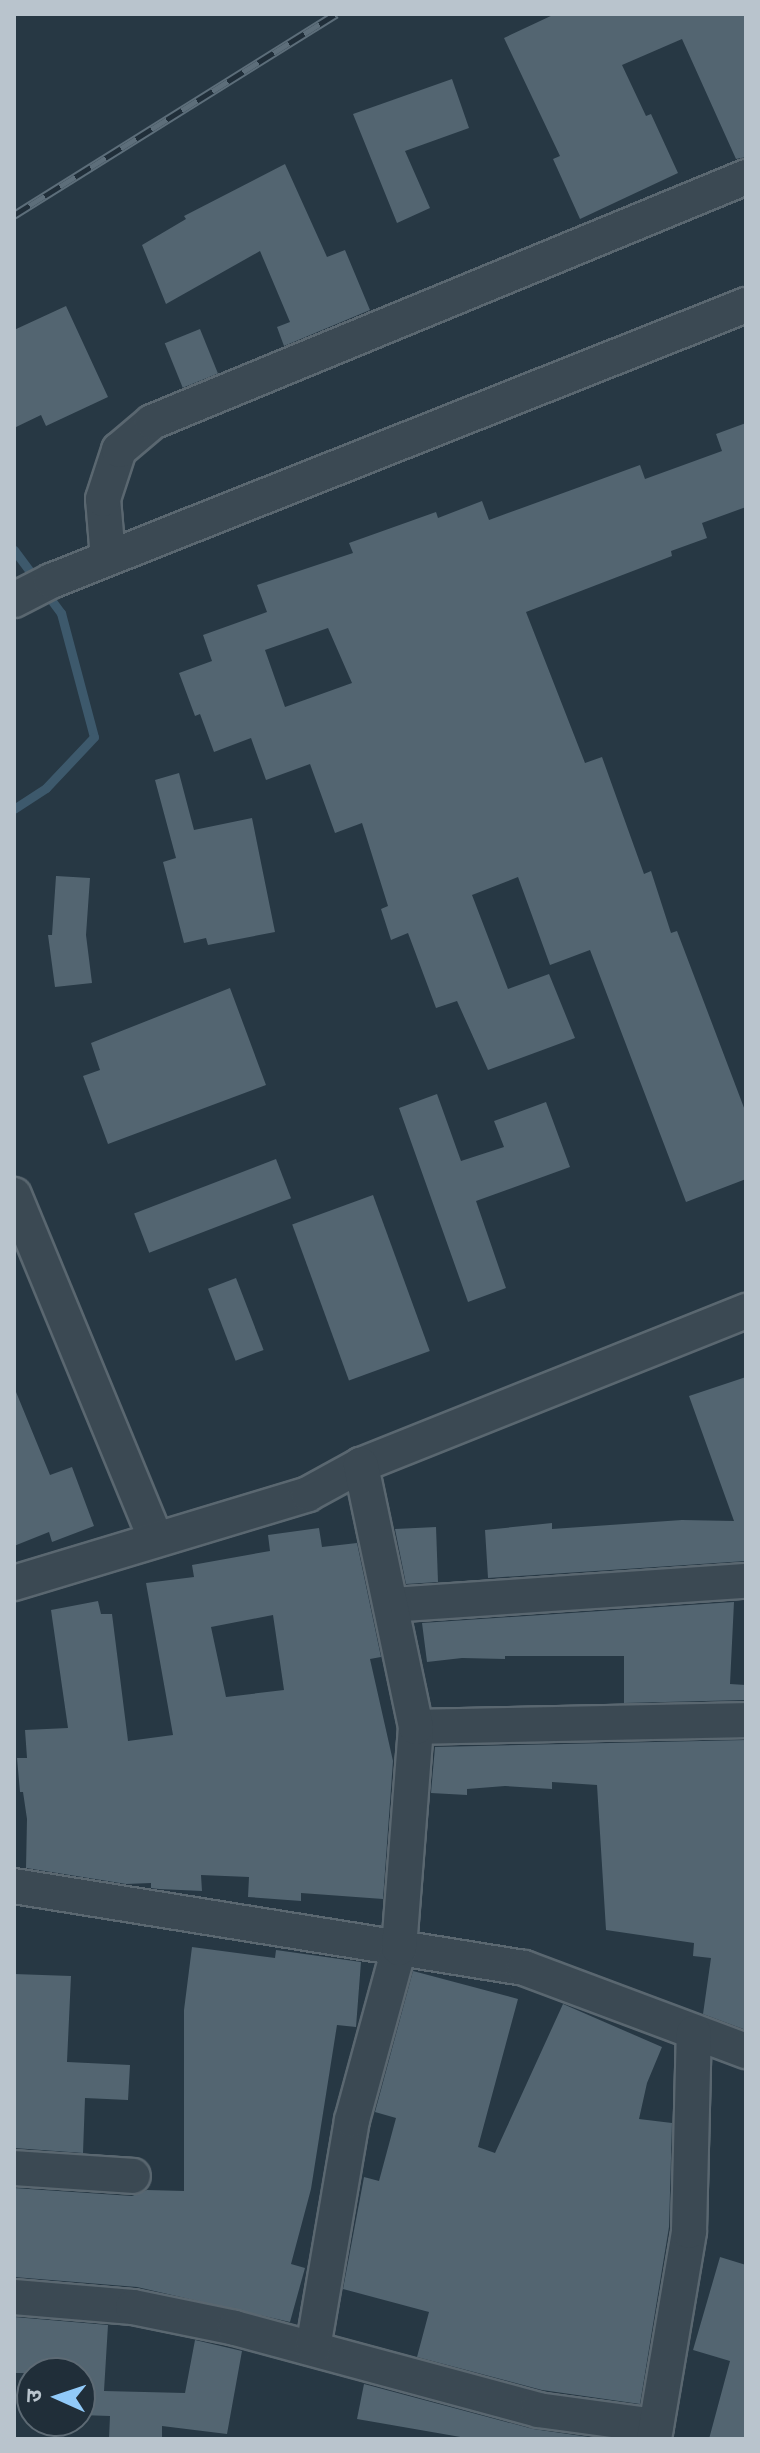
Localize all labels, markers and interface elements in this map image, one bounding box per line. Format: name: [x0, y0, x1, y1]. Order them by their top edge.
north arrow: [16, 2357, 96, 2437]
text: उ: [20, 2389, 47, 2403]

